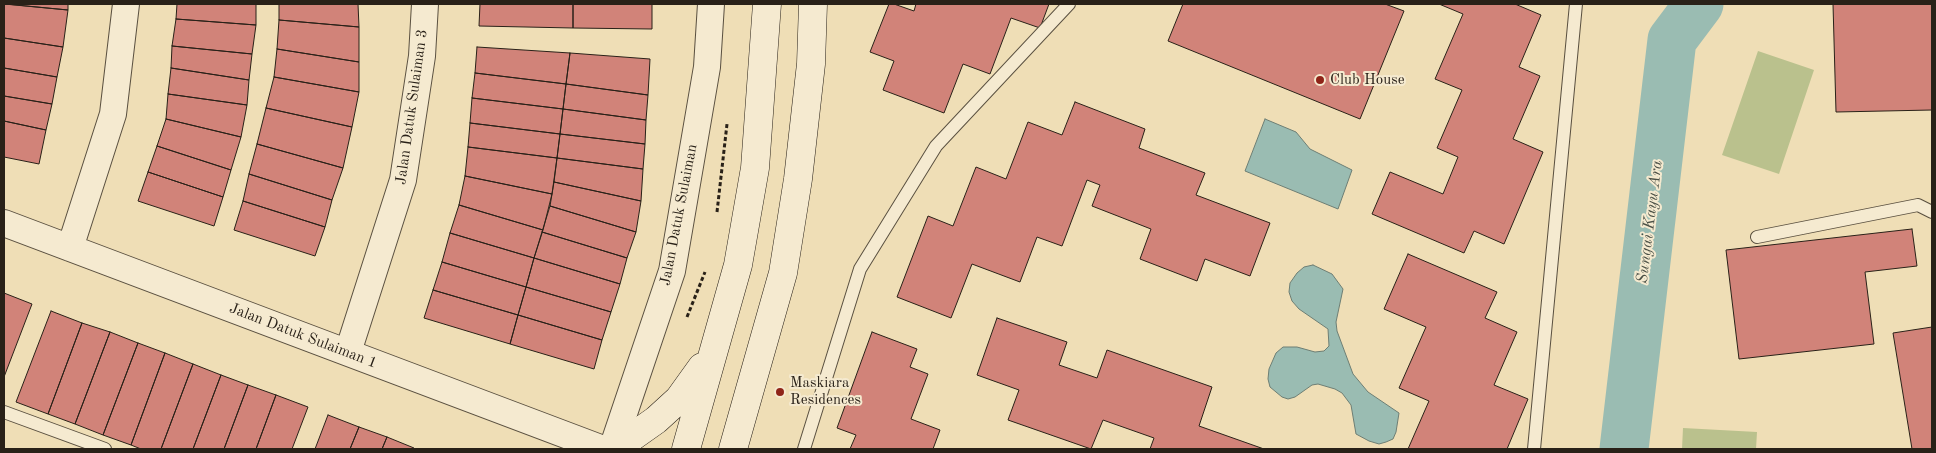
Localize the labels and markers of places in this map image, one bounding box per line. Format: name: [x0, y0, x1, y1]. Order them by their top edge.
place label: Club House: [1330, 71, 1405, 89]
marker: Club House: [1314, 74, 1326, 86]
place label: Maskiara Residences: [790, 374, 861, 409]
marker: Maskiara Residences: [774, 386, 786, 398]

